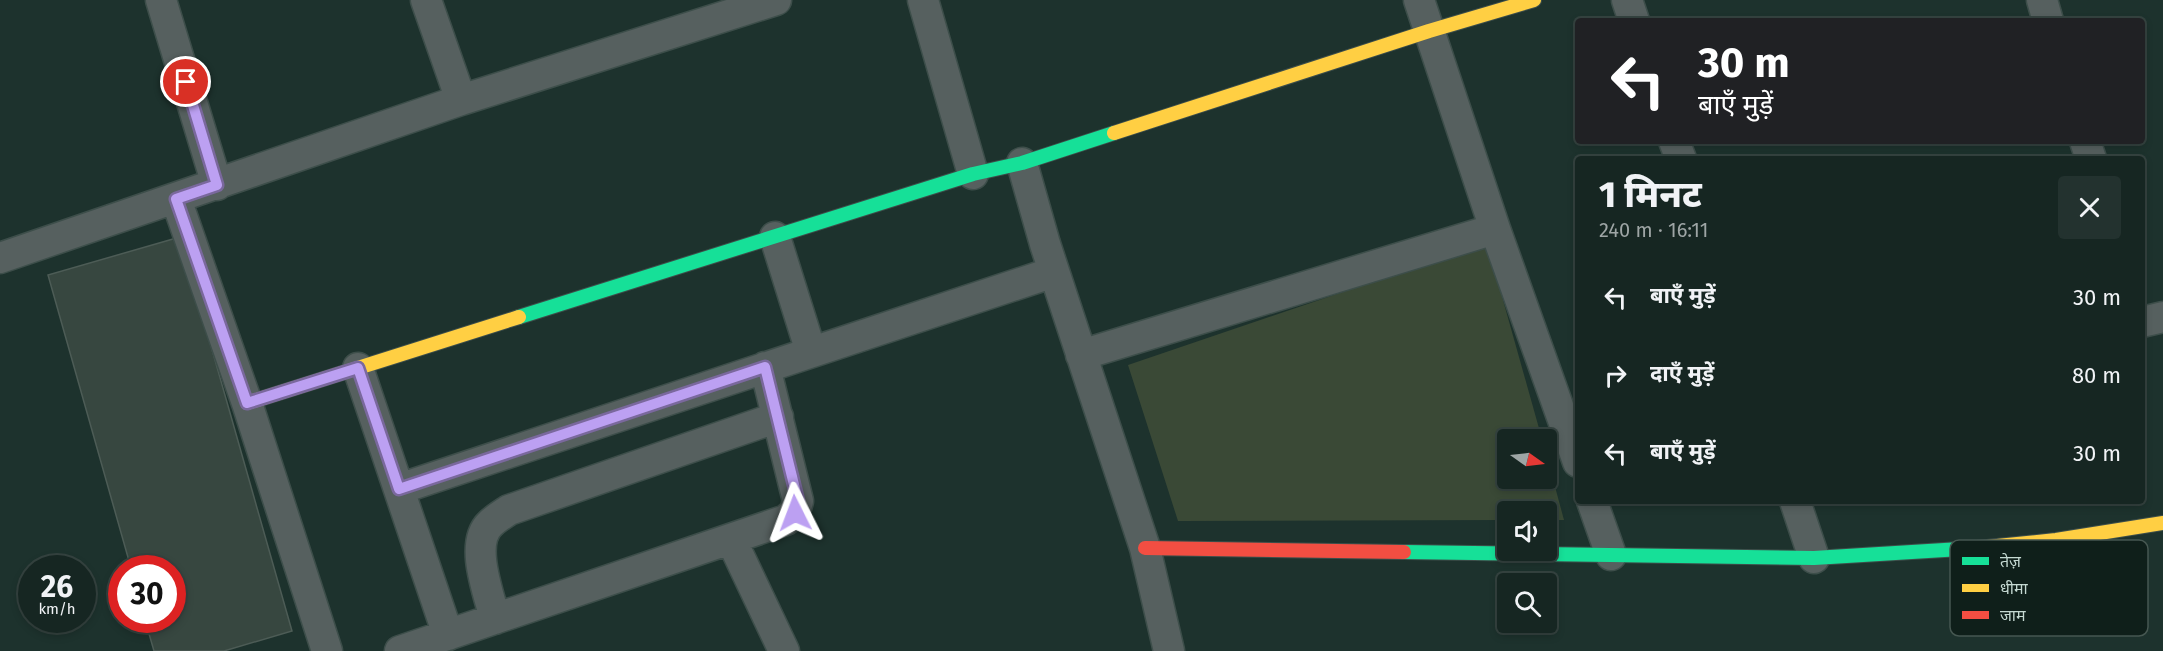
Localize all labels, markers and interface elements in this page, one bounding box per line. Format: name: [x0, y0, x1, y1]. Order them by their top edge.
text: 30 m: [1698, 38, 1790, 88]
icon: left: [1599, 42, 1677, 120]
pin: [160, 56, 211, 107]
icon: arrive: [169, 65, 202, 98]
text: बाएँ मुड़ें: [1698, 89, 1773, 121]
text: 1 मिनट: [1599, 173, 1702, 217]
button: close: [2058, 176, 2121, 239]
text: 240 m · 16:11: [1599, 218, 1708, 242]
icon: left: [1599, 281, 1632, 314]
text: बाएँ मुड़ें: [1650, 282, 1716, 309]
text: 30 m: [2073, 284, 2121, 311]
icon: right: [1599, 359, 1632, 392]
text: दाएँ मुड़ें: [1650, 360, 1714, 387]
text: 80 m: [2072, 362, 2121, 389]
north arrow: [1497, 429, 1557, 489]
map controls: [1497, 429, 1557, 633]
icon: left: [1599, 437, 1632, 470]
text: बाएँ मुड़ें: [1650, 438, 1716, 465]
text: 30 m: [2073, 440, 2121, 467]
position arrow: [763, 481, 827, 545]
button: sound: [1497, 501, 1557, 561]
legend: [1950, 540, 2148, 636]
text: तेज़: [2000, 552, 2022, 571]
speed limit sign: 30: [108, 555, 186, 633]
text: 26: [41, 569, 73, 605]
button: search: [1497, 573, 1557, 633]
text: धीमा: [2000, 579, 2029, 598]
text: km/h: [38, 600, 76, 618]
text: जाम: [2000, 606, 2026, 625]

